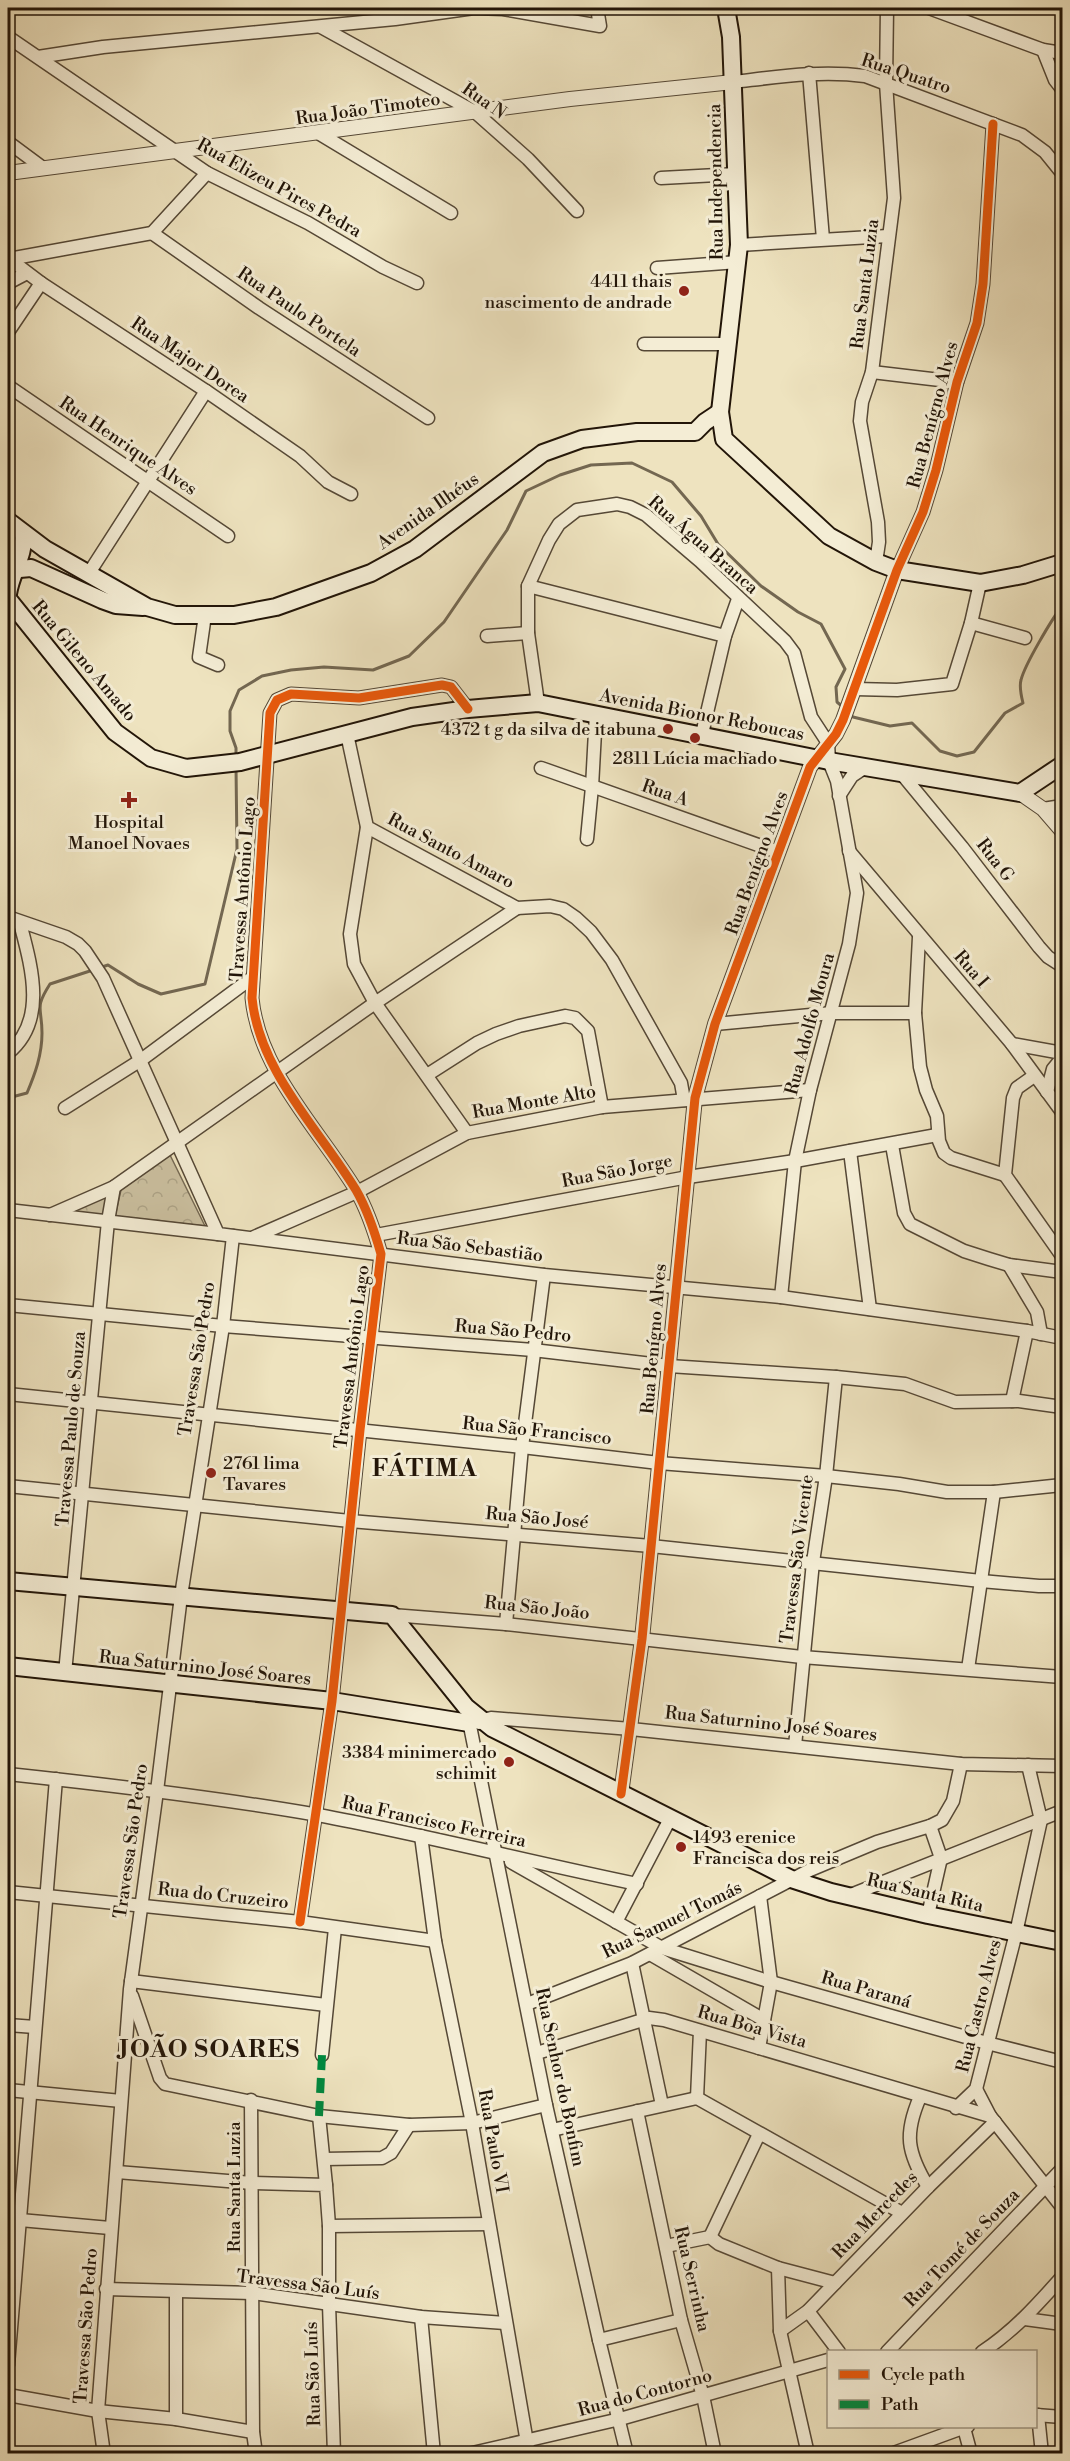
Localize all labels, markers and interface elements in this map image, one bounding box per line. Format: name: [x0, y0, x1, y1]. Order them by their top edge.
street label: Rua Quatro: [858, 49, 954, 99]
street label: Rua N: [457, 78, 511, 125]
street label: Rua João Timoteo: [294, 87, 442, 131]
street label: Rua Independencia: [703, 103, 729, 261]
street label: Rua Elizeu Pires Pedra: [193, 133, 366, 243]
street label: Rua Santa Luzia: [846, 217, 885, 350]
street label: Rua Paulo Portela: [233, 262, 366, 362]
place label: 4411 thais nascimento de andrade: [484, 270, 672, 314]
marker: 4411 thais nascimento de andrade: [677, 284, 691, 298]
street label: Rua Major Dorea: [126, 312, 254, 409]
street label: Rua Benígno Alves: [902, 339, 964, 491]
street label: Rua Henrique Alves: [55, 391, 201, 501]
street label: Avenida Ilhéus: [372, 467, 483, 555]
street label: Rua Água Branca: [643, 491, 764, 600]
street label: Rua Gileno Amado: [27, 596, 141, 726]
street label: Avenida Bionor Reboucas: [597, 684, 806, 746]
place label: 4372 t g da silva de itabuna: [441, 718, 657, 741]
marker: 4372 t g da silva de itabuna: [661, 722, 675, 736]
marker: 2811 Lúcia machado: [688, 731, 702, 745]
place label: 2811 Lúcia machado: [613, 747, 777, 770]
street label: Rua A: [639, 774, 692, 812]
street label: Rua Benígno Alves: [720, 788, 794, 938]
marker: Hospital Manoel Novaes: [120, 791, 138, 809]
street label: Travessa Antônio Lago: [225, 796, 261, 982]
street label: Rua Santo Amaro: [384, 808, 518, 894]
place label: Hospital Manoel Novaes: [68, 811, 190, 855]
street label: Rua G: [971, 834, 1020, 887]
street label: Rua I: [948, 945, 994, 993]
street label: Rua Adolfo Moura: [780, 949, 840, 1098]
street label: Rua Monte Alto: [470, 1080, 598, 1124]
street label: Rua São Jorge: [560, 1149, 674, 1193]
street label: Rua São Sebastião: [396, 1227, 544, 1267]
street label: Rua Benígno Alves: [636, 1263, 672, 1415]
street label: Travessa Antônio Lago: [329, 1264, 375, 1450]
street label: Travessa São Pedro: [173, 1280, 221, 1438]
street label: Rua São Pedro: [454, 1314, 572, 1348]
street label: Travessa Paulo de Souza: [51, 1329, 91, 1528]
street label: Rua São Francisco: [461, 1412, 613, 1450]
place label: 2761 lima Tavares: [223, 1452, 301, 1496]
district label: FÁTIMA: [372, 1452, 478, 1484]
marker: 2761 lima Tavares: [204, 1466, 218, 1480]
street label: Travessa São Vicente: [775, 1473, 819, 1645]
street label: Rua São José: [484, 1502, 590, 1534]
street label: Rua São João: [483, 1591, 591, 1625]
street label: Rua Saturnino José Soares: [98, 1645, 312, 1691]
street label: Rua Saturnino José Soares: [664, 1701, 878, 1747]
place label: 3384 minimercado schimit: [342, 1741, 498, 1785]
marker: 3384 minimercado schimit: [502, 1755, 516, 1769]
street label: Travessa São Pedro: [109, 1762, 153, 1920]
street label: Rua Francisco Ferreira: [340, 1791, 529, 1853]
place label: 1493 erenice Francisca dos reis: [693, 1826, 840, 1870]
marker: 1493 erenice Francisca dos reis: [674, 1840, 688, 1854]
street label: Rua Santa Rita: [864, 1868, 986, 1918]
street label: Rua Samuel Tomás: [598, 1876, 746, 1964]
street label: Rua do Cruzeiro: [156, 1878, 290, 1914]
street label: Rua Castro Alves: [951, 1937, 1007, 2075]
street label: Rua Paraná: [818, 1966, 915, 2014]
street label: Rua Senhor do Bonfim: [530, 1985, 590, 2169]
street label: Rua Boa Vista: [695, 2000, 810, 2054]
district label: JOÃO SOARES: [116, 2033, 301, 2065]
street label: Rua Paulo VI: [473, 2087, 513, 2195]
street label: Rua Santa Luzia: [223, 2121, 246, 2253]
street label: Rua Mercedes: [827, 2166, 923, 2264]
street label: Rua Tomé de Souza: [899, 2183, 1025, 2312]
street label: Rua Serrinha: [669, 2224, 716, 2335]
street label: Travessa São Pedro: [69, 2247, 103, 2405]
street label: Travessa São Luís: [235, 2265, 381, 2305]
street label: Rua São Luís: [300, 2321, 326, 2427]
legend: [827, 2350, 1037, 2428]
text: Cycle path: [881, 2363, 965, 2386]
street label: Rua do Contorno: [575, 2364, 715, 2422]
text: Path: [881, 2393, 919, 2416]

